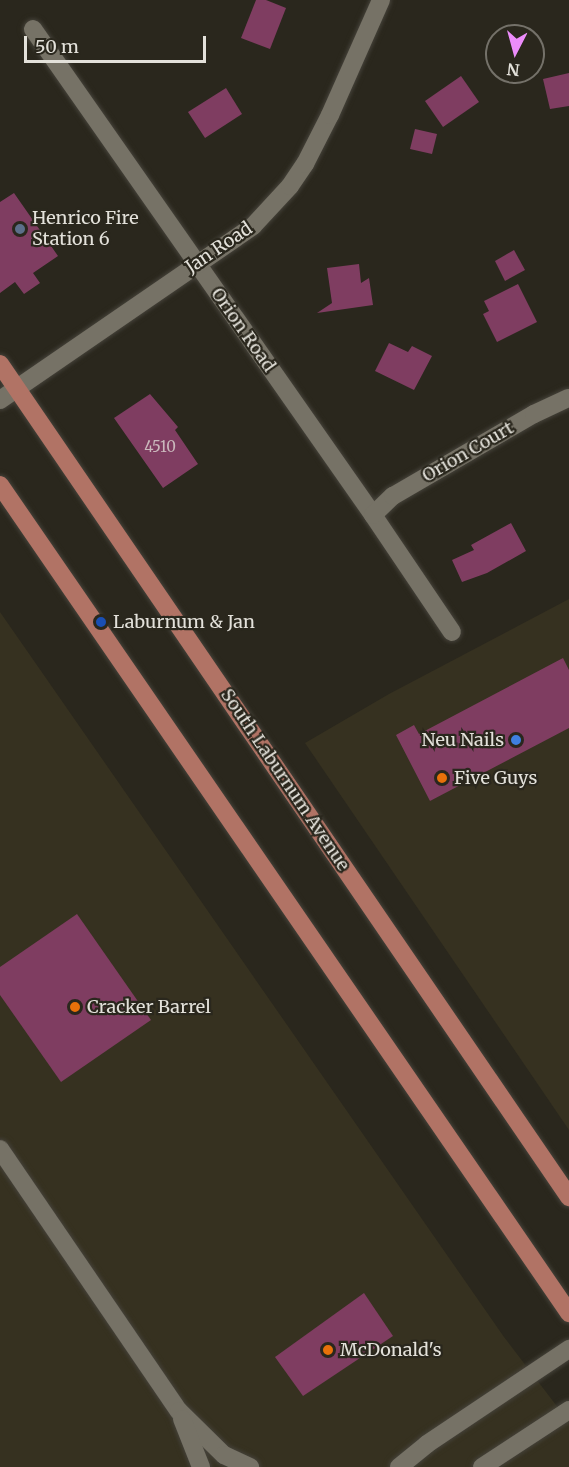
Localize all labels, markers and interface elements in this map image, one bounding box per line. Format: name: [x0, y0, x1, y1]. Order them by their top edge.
scale bar: [27, 24, 208, 62]
north arrow: [485, 24, 545, 84]
text: 50 m: [35, 35, 79, 58]
text: N: [506, 59, 521, 81]
place label: Henrico Fire Station 6: [32, 208, 139, 250]
street label: Jan Road: [182, 218, 256, 278]
marker: Henrico Fire Station 6: [13, 222, 27, 236]
street label: Orion Road: [206, 284, 280, 376]
street label: Orion Court: [418, 417, 518, 487]
house number: 4510: [144, 438, 176, 456]
place label: Laburnum & Jan: [113, 611, 255, 633]
marker: Laburnum & Jan: [94, 615, 108, 629]
street label: South Laburnum Avenue: [216, 685, 354, 875]
place label: Neu Nails: [422, 729, 504, 751]
marker: Neu Nails: [509, 733, 523, 747]
place label: Five Guys: [454, 767, 537, 789]
marker: Five Guys: [435, 771, 449, 785]
place label: Cracker Barrel: [87, 996, 211, 1018]
marker: Cracker Barrel: [68, 1000, 82, 1014]
place label: McDonald's: [340, 1339, 442, 1361]
marker: McDonald's: [321, 1343, 335, 1357]

